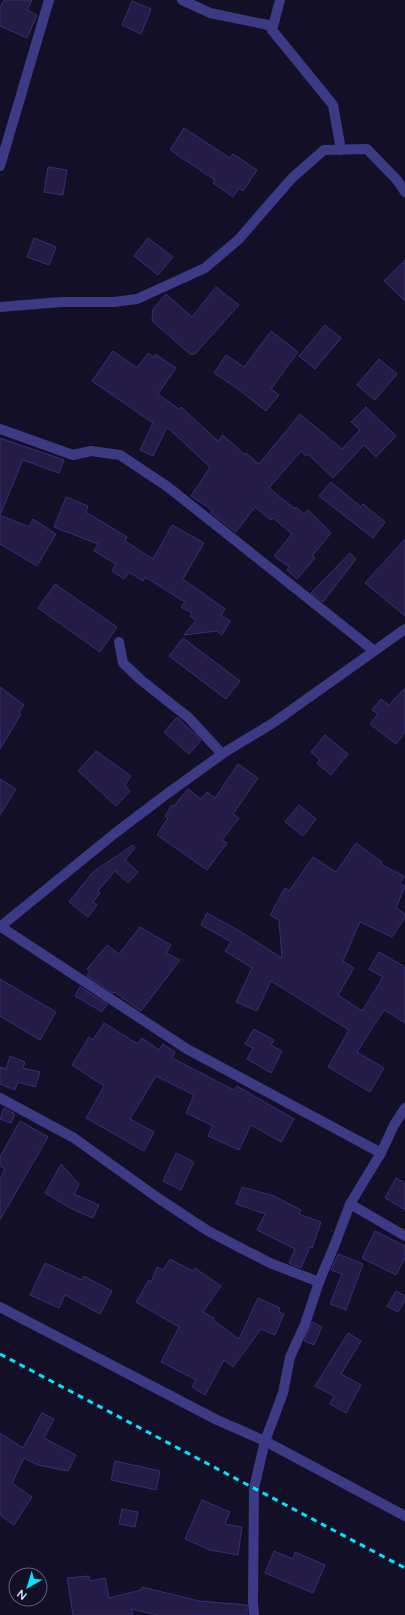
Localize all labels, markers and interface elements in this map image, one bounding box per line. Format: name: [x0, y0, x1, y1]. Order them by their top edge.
north arrow: [8, 1567, 48, 1607]
text: N: [15, 1587, 30, 1602]

